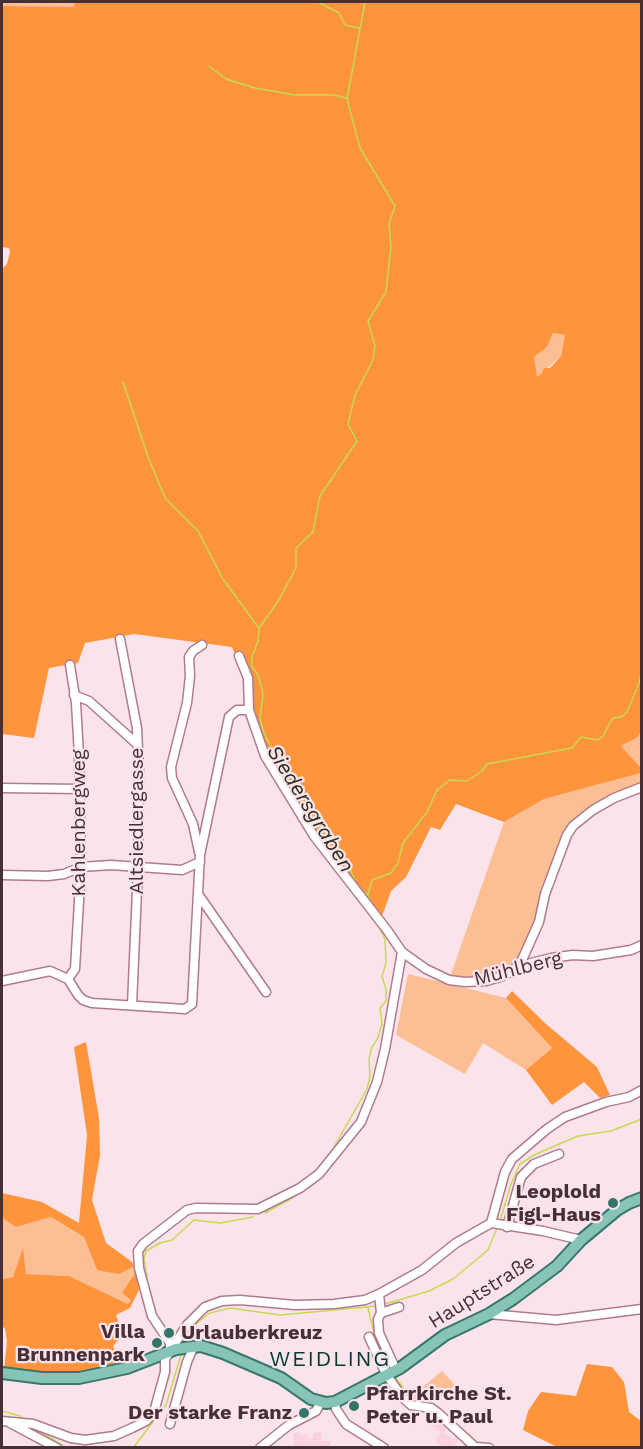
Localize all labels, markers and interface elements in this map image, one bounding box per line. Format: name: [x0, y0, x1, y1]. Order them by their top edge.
water label: Siedersgraben: [261, 741, 359, 877]
street label: Altsiedlergasse: [125, 747, 149, 895]
street label: Kahlenbergweg: [67, 749, 91, 897]
street label: Mühlberg: [471, 946, 565, 992]
place label: Leoplold Figl-Haus: [506, 1180, 601, 1227]
marker: Leoplold Figl-Haus: [606, 1196, 620, 1210]
street label: Hauptstraße: [424, 1250, 540, 1334]
place label: Villa Brunnenpark: [16, 1320, 145, 1367]
place label: Urlauberkreuz: [181, 1321, 322, 1345]
marker: Urlauberkreuz: [162, 1326, 176, 1340]
marker: Villa Brunnenpark: [150, 1336, 164, 1350]
district label: WEIDLING: [269, 1347, 391, 1373]
place label: Pfarrkirche St. Peter u. Paul: [366, 1382, 512, 1429]
marker: Pfarrkirche St. Peter u. Paul: [347, 1399, 361, 1413]
place label: Der starke Franz: [128, 1401, 292, 1425]
marker: Der starke Franz: [297, 1406, 311, 1420]

